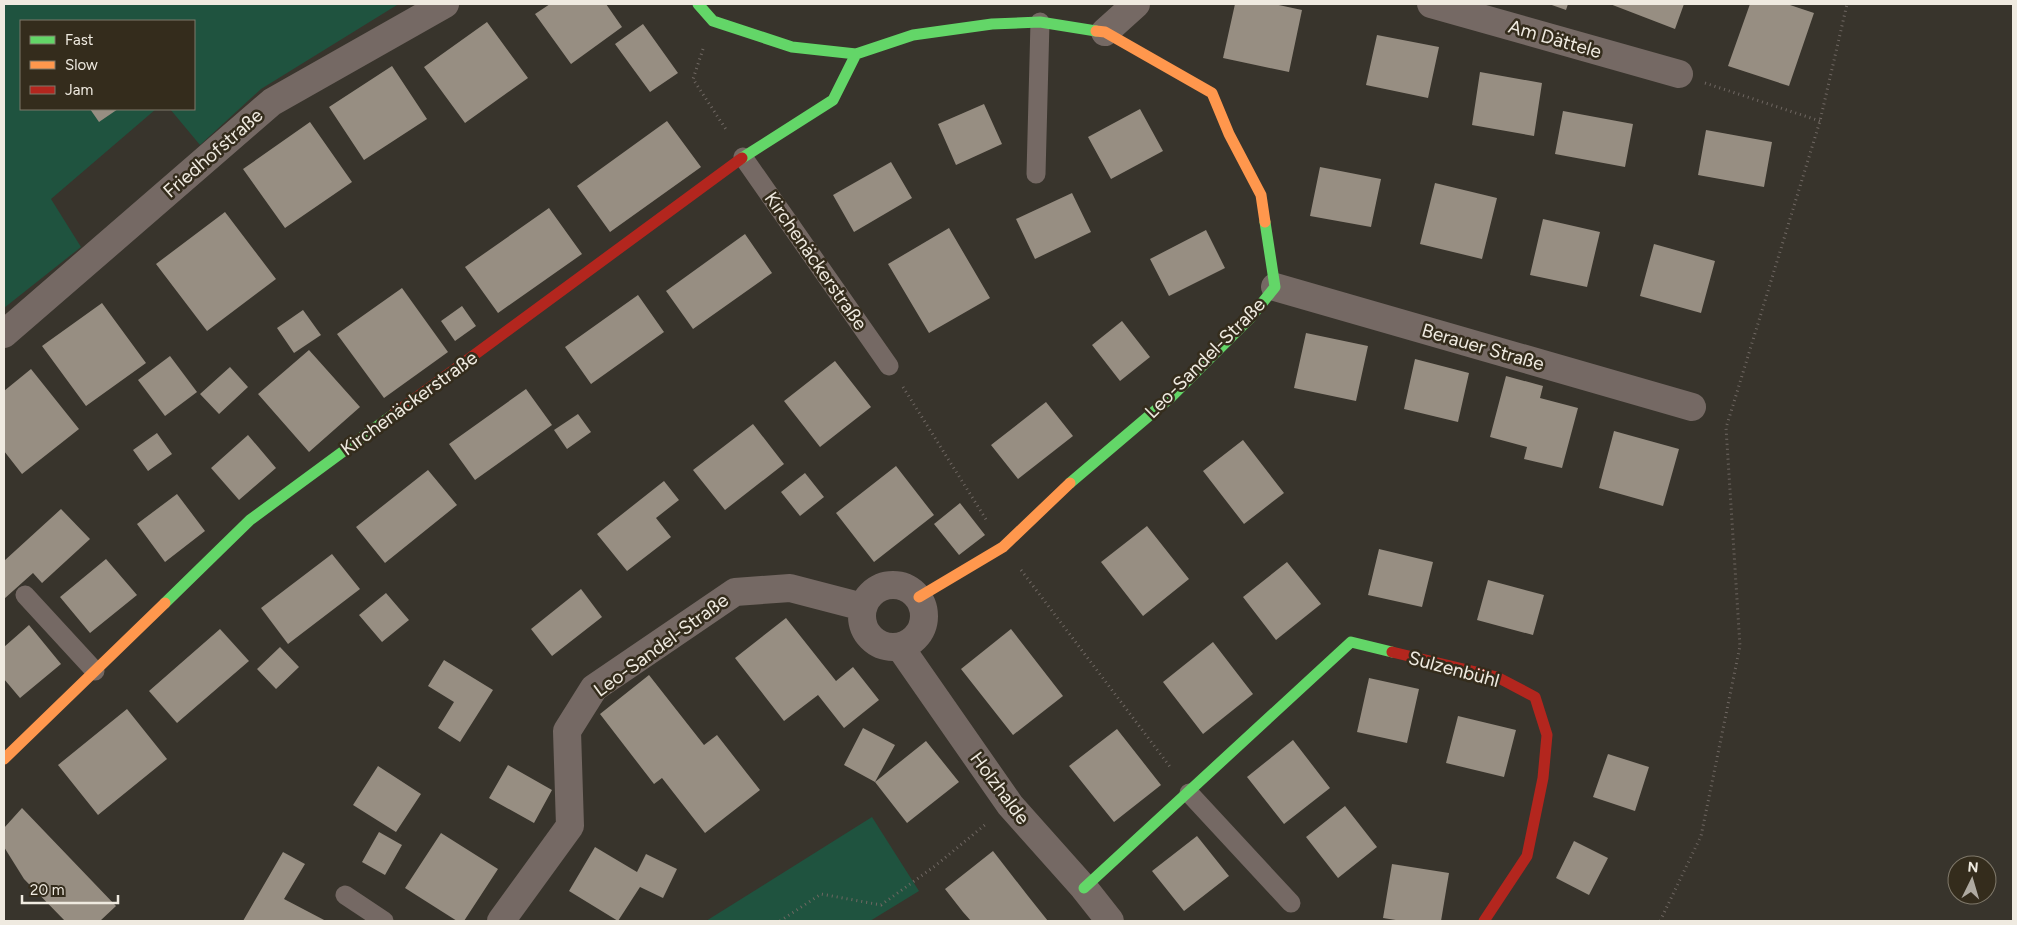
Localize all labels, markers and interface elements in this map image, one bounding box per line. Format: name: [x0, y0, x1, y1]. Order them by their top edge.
street label: Am Dättele: [1506, 15, 1604, 63]
legend: [20, 20, 195, 110]
text: Fast: [65, 31, 94, 49]
text: Slow: [65, 56, 98, 74]
text: Jam: [65, 81, 93, 99]
street label: Friedhofstraße: [159, 104, 267, 202]
street label: Kirchenäckerstraße: [760, 188, 872, 334]
street label: Leo-Sandel-Straße: [1140, 293, 1270, 423]
street label: Berauer Straße: [1419, 319, 1547, 375]
street label: Kirchenäckerstraße: [336, 346, 482, 460]
street label: Leo-Sandel-Straße: [589, 588, 733, 702]
street label: Sulzenbühl: [1406, 646, 1502, 692]
street label: Holzhalde: [965, 747, 1035, 829]
north arrow: [1947, 855, 1997, 905]
text: N: [1967, 859, 1979, 876]
scale bar: [22, 872, 119, 904]
text: 20 m: [30, 881, 64, 899]

